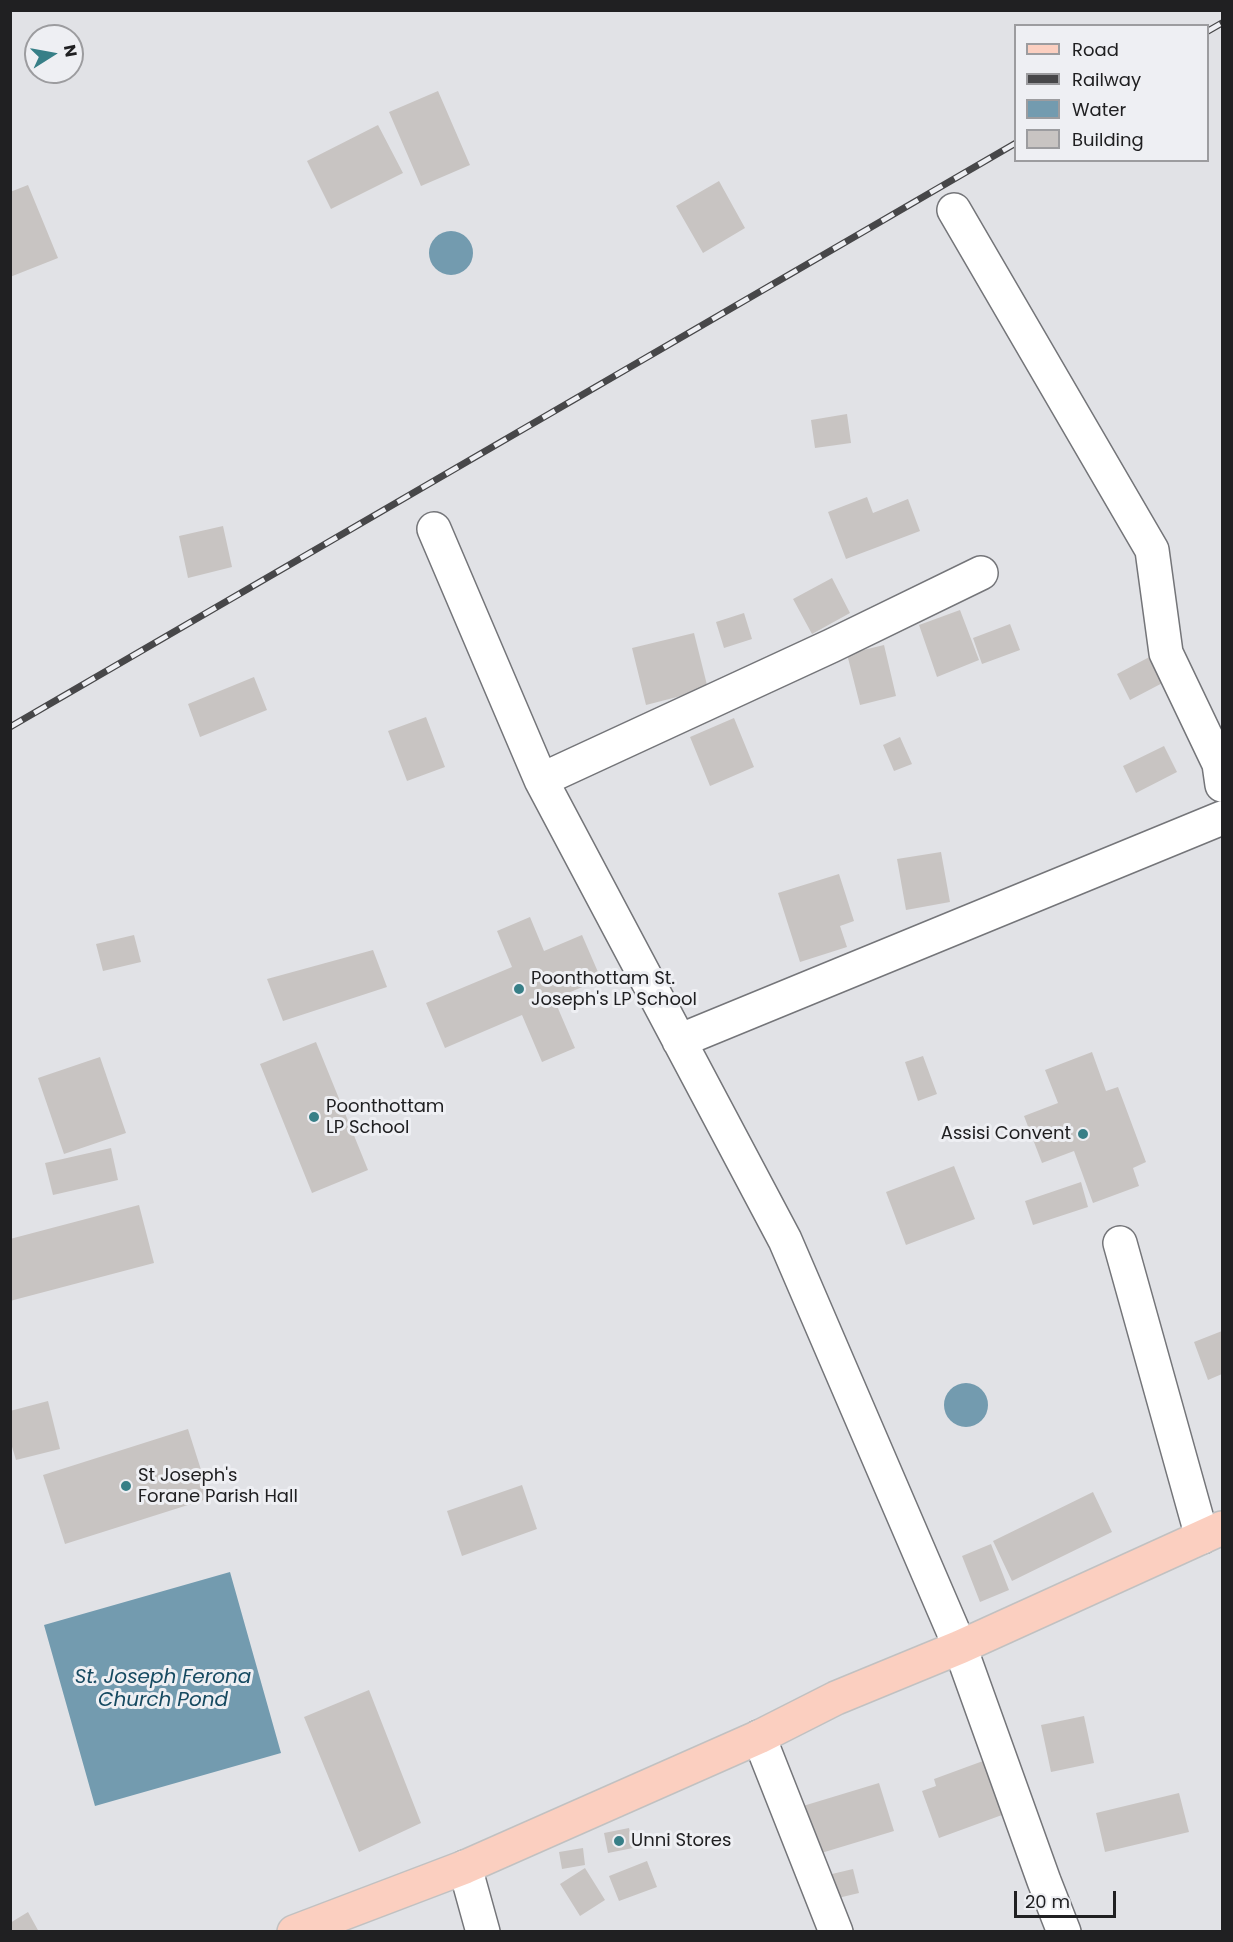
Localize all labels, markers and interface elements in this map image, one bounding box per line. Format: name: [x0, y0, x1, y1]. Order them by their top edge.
north arrow: [24, 24, 84, 84]
legend: [1014, 24, 1209, 162]
text: Road: [1072, 37, 1119, 62]
text: N: [58, 43, 83, 59]
text: Railway: [1072, 67, 1141, 92]
text: Water: [1072, 97, 1126, 122]
text: Building: [1072, 127, 1144, 152]
place label: Poonthottam St. Joseph's LP School: [531, 968, 697, 1010]
marker: Poonthottam St. Joseph's LP School: [512, 982, 526, 996]
place label: Poonthottam LP School: [326, 1096, 444, 1138]
marker: Poonthottam LP School: [307, 1110, 321, 1124]
place label: Assisi Convent: [941, 1123, 1071, 1145]
marker: Assisi Convent: [1076, 1127, 1090, 1141]
place label: St Joseph's Forane Parish Hall: [138, 1465, 298, 1508]
marker: St Joseph's Forane Parish Hall: [119, 1479, 133, 1493]
water label: St. Joseph Ferona Church Pond: [75, 1666, 251, 1713]
place label: Unni Stores: [631, 1830, 731, 1852]
marker: Unni Stores: [612, 1834, 626, 1848]
scale bar: [1017, 1879, 1119, 1917]
text: 20 m: [1025, 1889, 1070, 1914]

